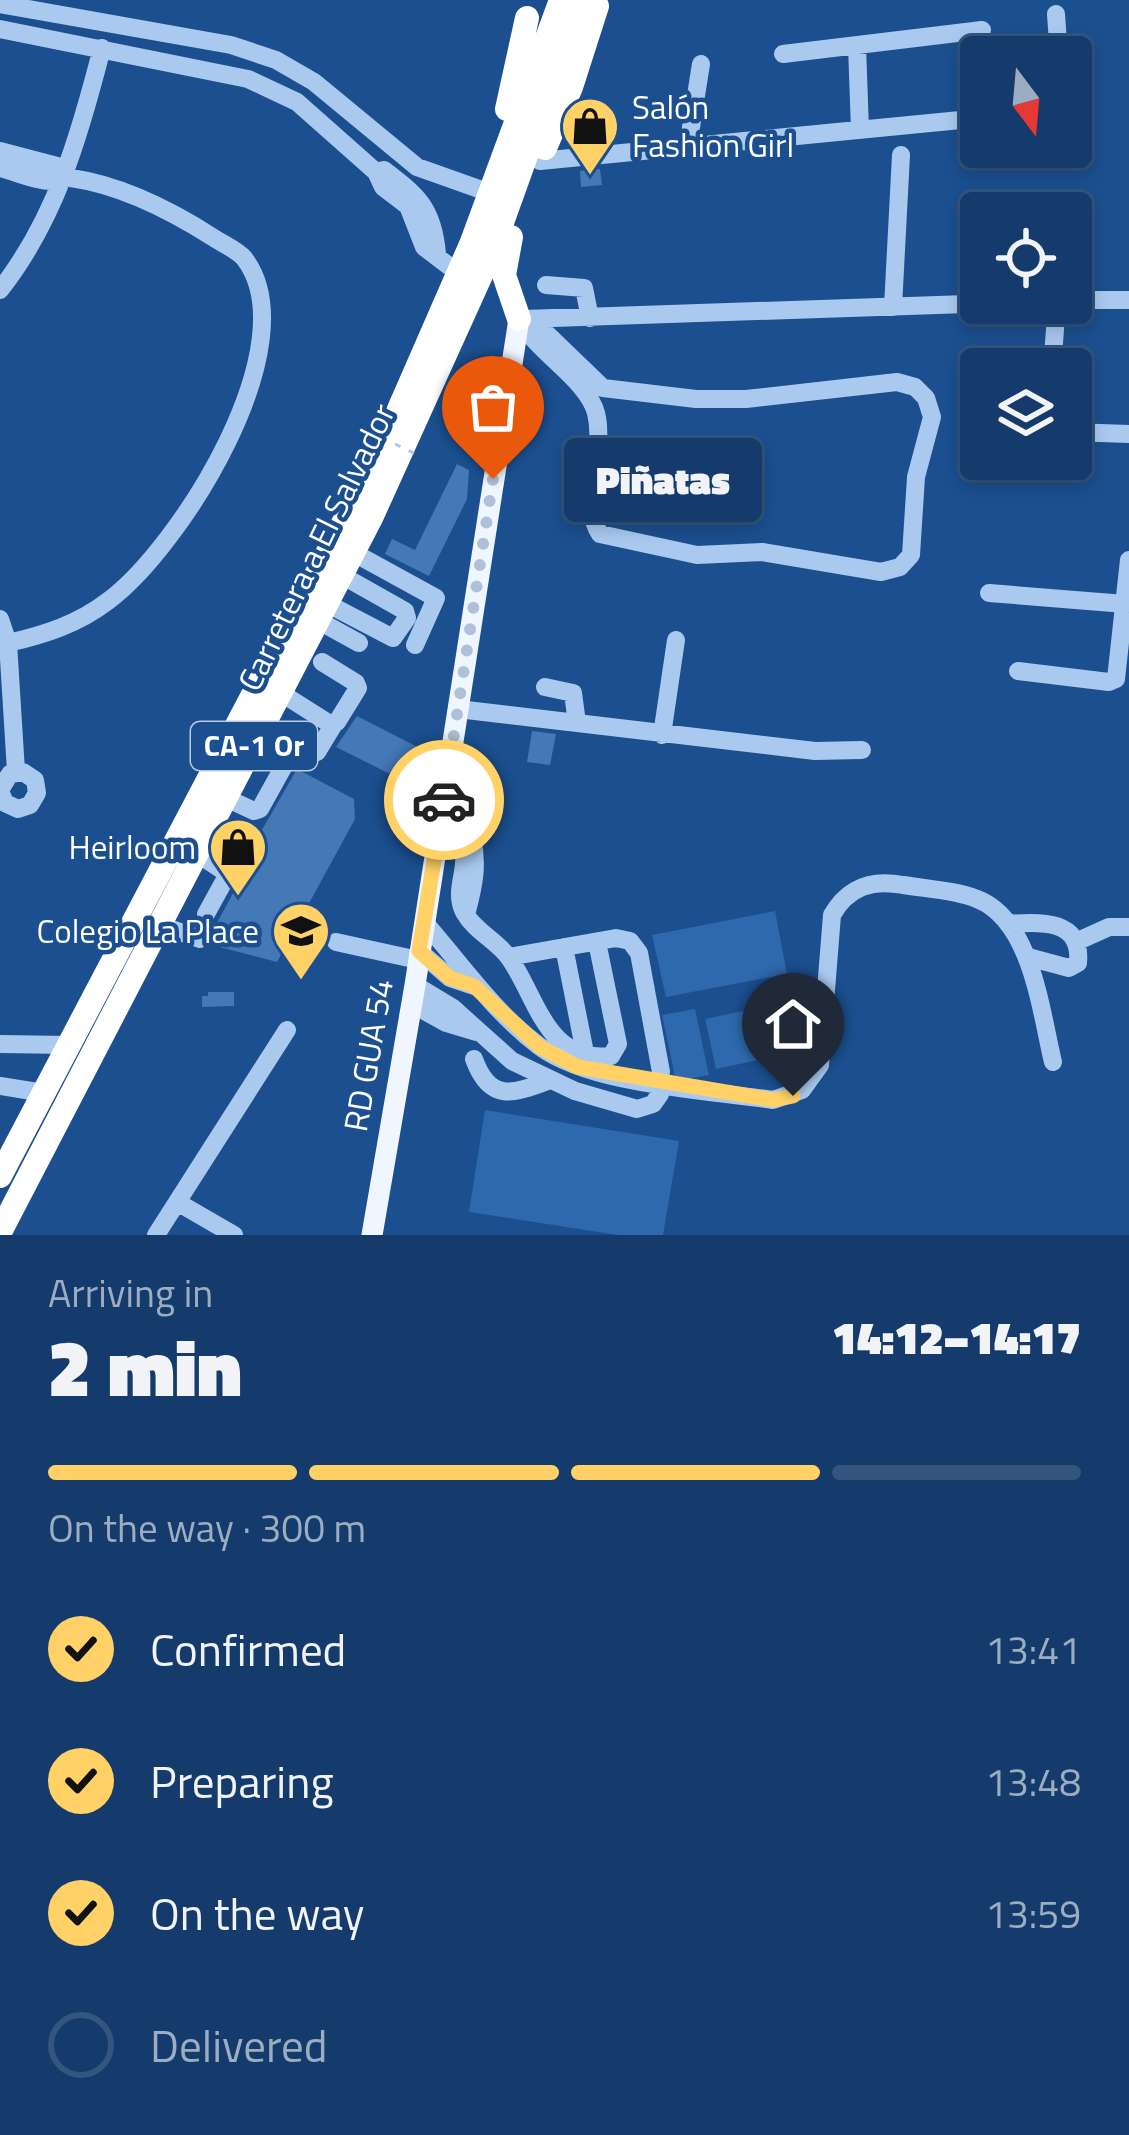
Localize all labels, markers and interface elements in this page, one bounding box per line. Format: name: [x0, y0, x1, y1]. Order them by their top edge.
north arrow: [960, 36, 1092, 168]
map controls: [960, 36, 1092, 480]
place label: Salón Fashion Girl: [632, 82, 794, 170]
shop icon: Salón Fashion Girl: [559, 95, 621, 177]
button: locate: [960, 192, 1092, 324]
button: layers: [960, 348, 1092, 480]
pin: [442, 356, 544, 479]
icon: bag: [460, 374, 526, 440]
street label: Carretera a El Salvador: [225, 395, 407, 699]
callout: Piñatas: [565, 437, 763, 521]
text: Piñatas: [596, 450, 730, 509]
road number: CA-1 Or: [191, 722, 317, 770]
courier: [384, 740, 504, 860]
icon: car: [411, 767, 477, 833]
shop icon: Heirloom: [207, 816, 269, 898]
place label: Heirloom: [69, 822, 196, 872]
school or university icon: Colegio La Place: [270, 900, 332, 982]
place label: Colegio La Place: [37, 906, 259, 956]
pin: [742, 973, 844, 1096]
street label: RD GUA 54: [330, 975, 406, 1135]
icon: home: [760, 991, 826, 1057]
text: Arriving in: [48, 1263, 213, 1322]
text: 14:12–14:17: [832, 1303, 1081, 1371]
text: 2 min: [48, 1308, 242, 1426]
text: On the way · 300 m: [48, 1498, 366, 1557]
text: Confirmed: [150, 1615, 346, 1683]
icon: check: [48, 1616, 114, 1682]
text: 13:41: [985, 1620, 1081, 1679]
text: Preparing: [150, 1747, 334, 1815]
icon: check: [48, 1748, 114, 1814]
text: 13:48: [985, 1752, 1081, 1811]
text: On the way: [150, 1879, 364, 1947]
icon: check: [48, 1880, 114, 1946]
text: 13:59: [985, 1884, 1081, 1943]
text: Delivered: [150, 2011, 328, 2079]

